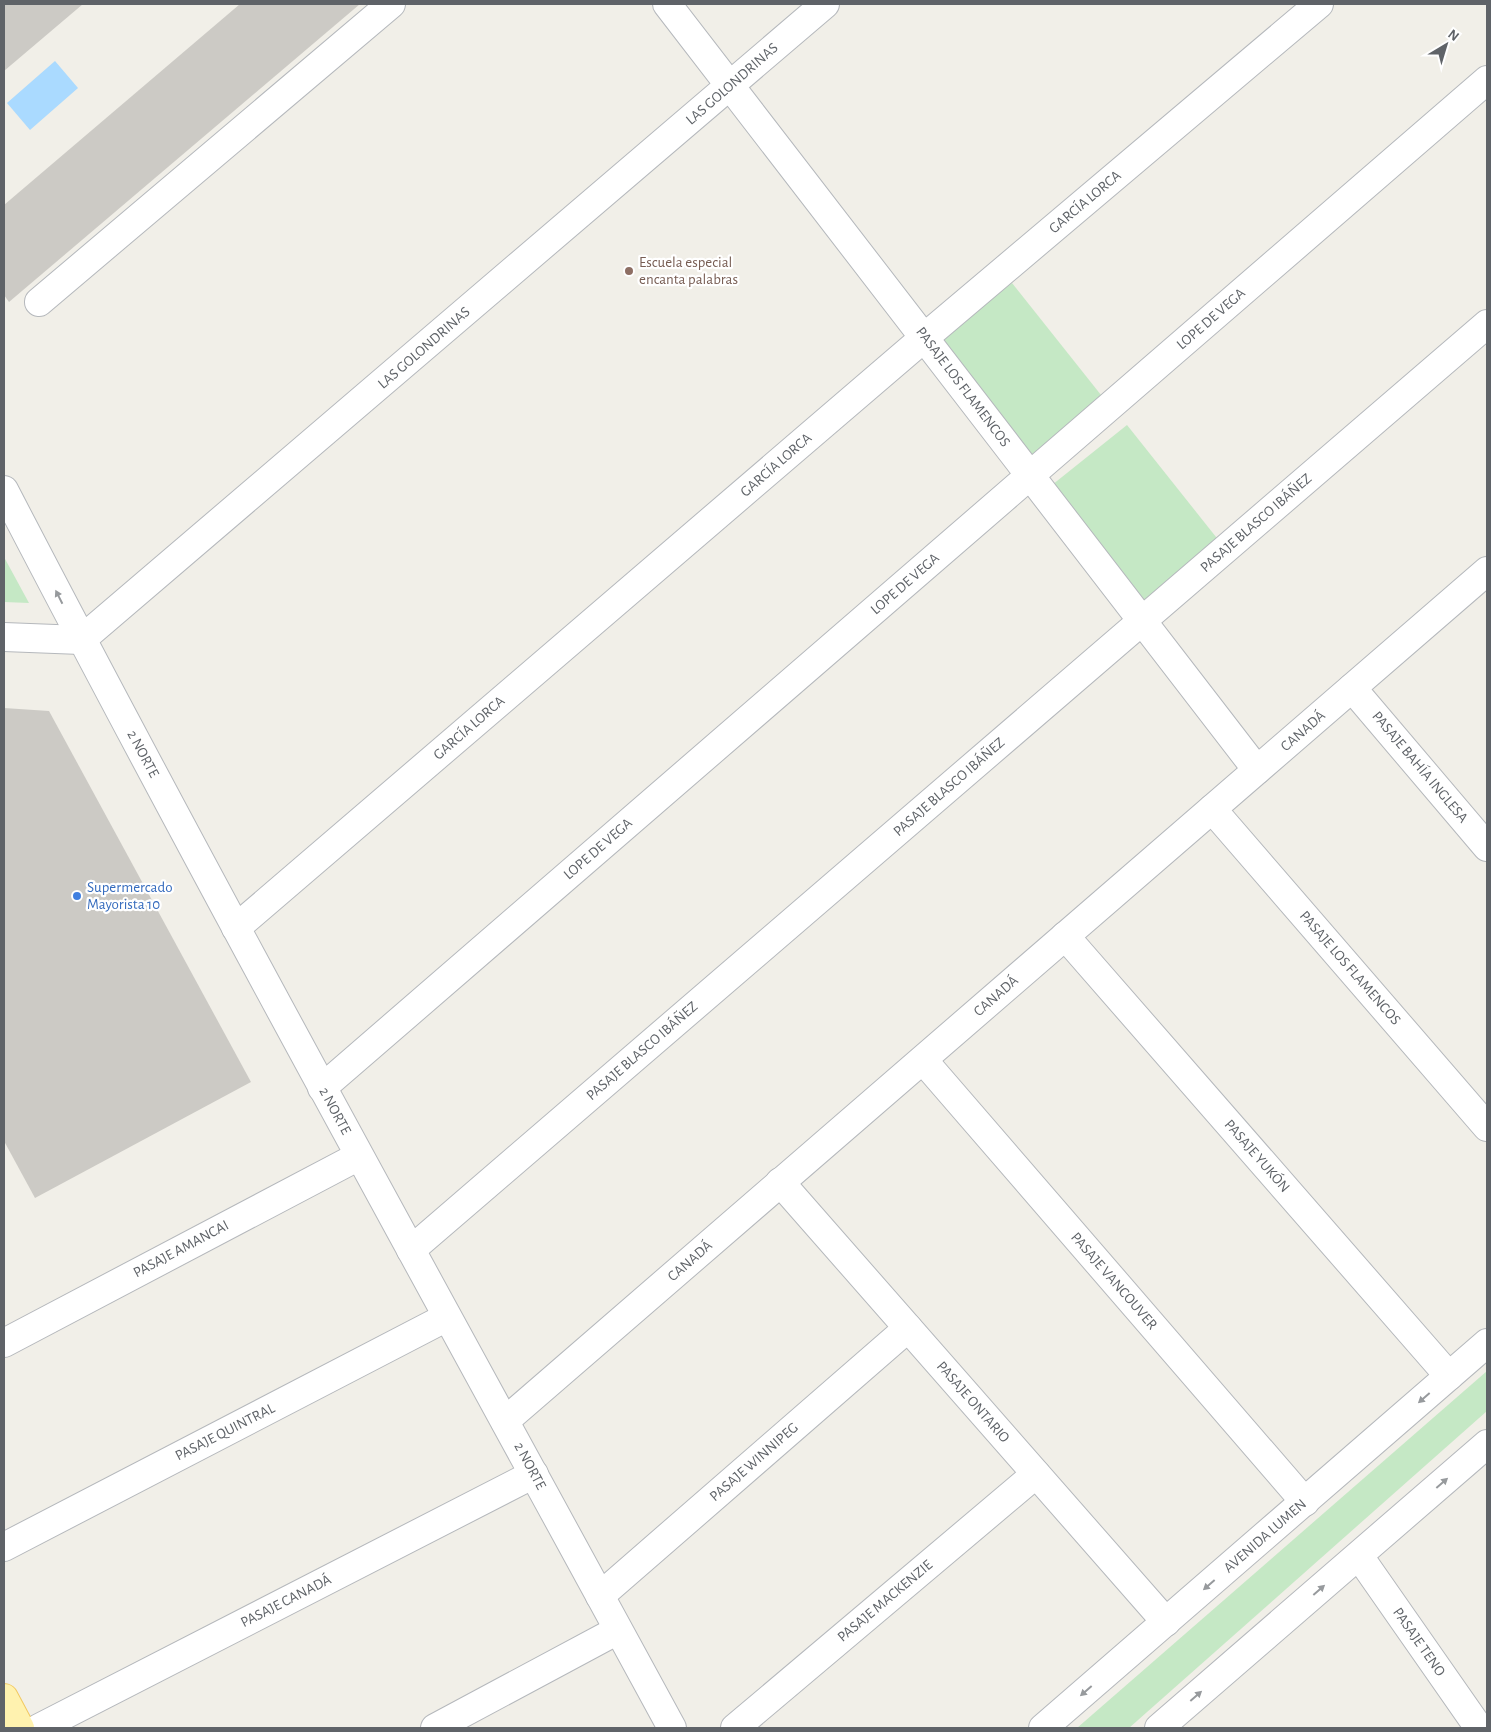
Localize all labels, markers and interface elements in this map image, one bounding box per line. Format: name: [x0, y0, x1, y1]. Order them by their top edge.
north arrow: [1421, 20, 1471, 70]
text: N: [1445, 27, 1462, 44]
street label: LAS GOLONDRINAS: [683, 40, 781, 128]
street label: GARCÍA LORCA: [1045, 166, 1124, 236]
place label: Escuela especial encanta palabras: [639, 255, 738, 287]
marker: Escuela especial encanta palabras: [623, 265, 635, 277]
street label: LOPE DE VEGA: [1174, 285, 1248, 353]
street label: LAS GOLONDRINAS: [375, 304, 473, 392]
street label: PASAJE LOS FLAMENCOS: [913, 324, 1013, 450]
street label: GARCÍA LORCA: [736, 429, 815, 500]
street label: PASAJE BLASCO IBÁÑEZ: [1196, 469, 1314, 575]
street label: LOPE DE VEGA: [868, 550, 942, 618]
one-way arrow: [55, 590, 63, 604]
street label: GARCÍA LORCA: [429, 692, 508, 763]
street label: CANADÁ: [1277, 706, 1328, 754]
street label: PASAJE BAHÍA INGLESA: [1369, 707, 1473, 826]
street label: 2 NORTE: [124, 728, 162, 780]
street label: PASAJE BLASCO IBÁÑEZ: [889, 733, 1007, 839]
street label: LOPE DE VEGA: [561, 815, 635, 883]
place label: Supermercado Mayorista 10: [87, 880, 173, 912]
marker: Supermercado Mayorista 10: [71, 890, 83, 902]
street label: PASAJE LOS FLAMENCOS: [1297, 908, 1403, 1028]
street label: CANADÁ: [970, 971, 1021, 1019]
street label: PASAJE BLASCO IBÁÑEZ: [582, 997, 700, 1103]
street label: 2 NORTE: [316, 1085, 354, 1137]
street label: PASAJE YUKÓN: [1222, 1116, 1294, 1195]
street label: PASAJE AMANCAI: [131, 1218, 231, 1280]
street label: PASAJE VANCOUVER: [1068, 1230, 1160, 1332]
street label: CANADÁ: [664, 1236, 715, 1284]
street label: PASAJE ONTARIO: [934, 1359, 1012, 1445]
one-way arrow: [1418, 1392, 1430, 1403]
street label: PASAJE QUINTRAL: [173, 1400, 278, 1464]
street label: PASAJE WINNIPEG: [707, 1420, 801, 1504]
street label: 2 NORTE: [511, 1440, 549, 1492]
one-way arrow: [1435, 1478, 1448, 1489]
street label: AVENIDA LUMEN: [1221, 1496, 1309, 1576]
street label: PASAJE MACKENZIE: [835, 1557, 935, 1645]
street label: PASAJE CANADÁ: [237, 1570, 334, 1630]
one-way arrow: [1202, 1579, 1215, 1590]
one-way arrow: [1313, 1585, 1325, 1596]
street label: PASAJE TENO: [1390, 1605, 1448, 1679]
one-way arrow: [1080, 1685, 1092, 1697]
one-way arrow: [1190, 1691, 1203, 1702]

